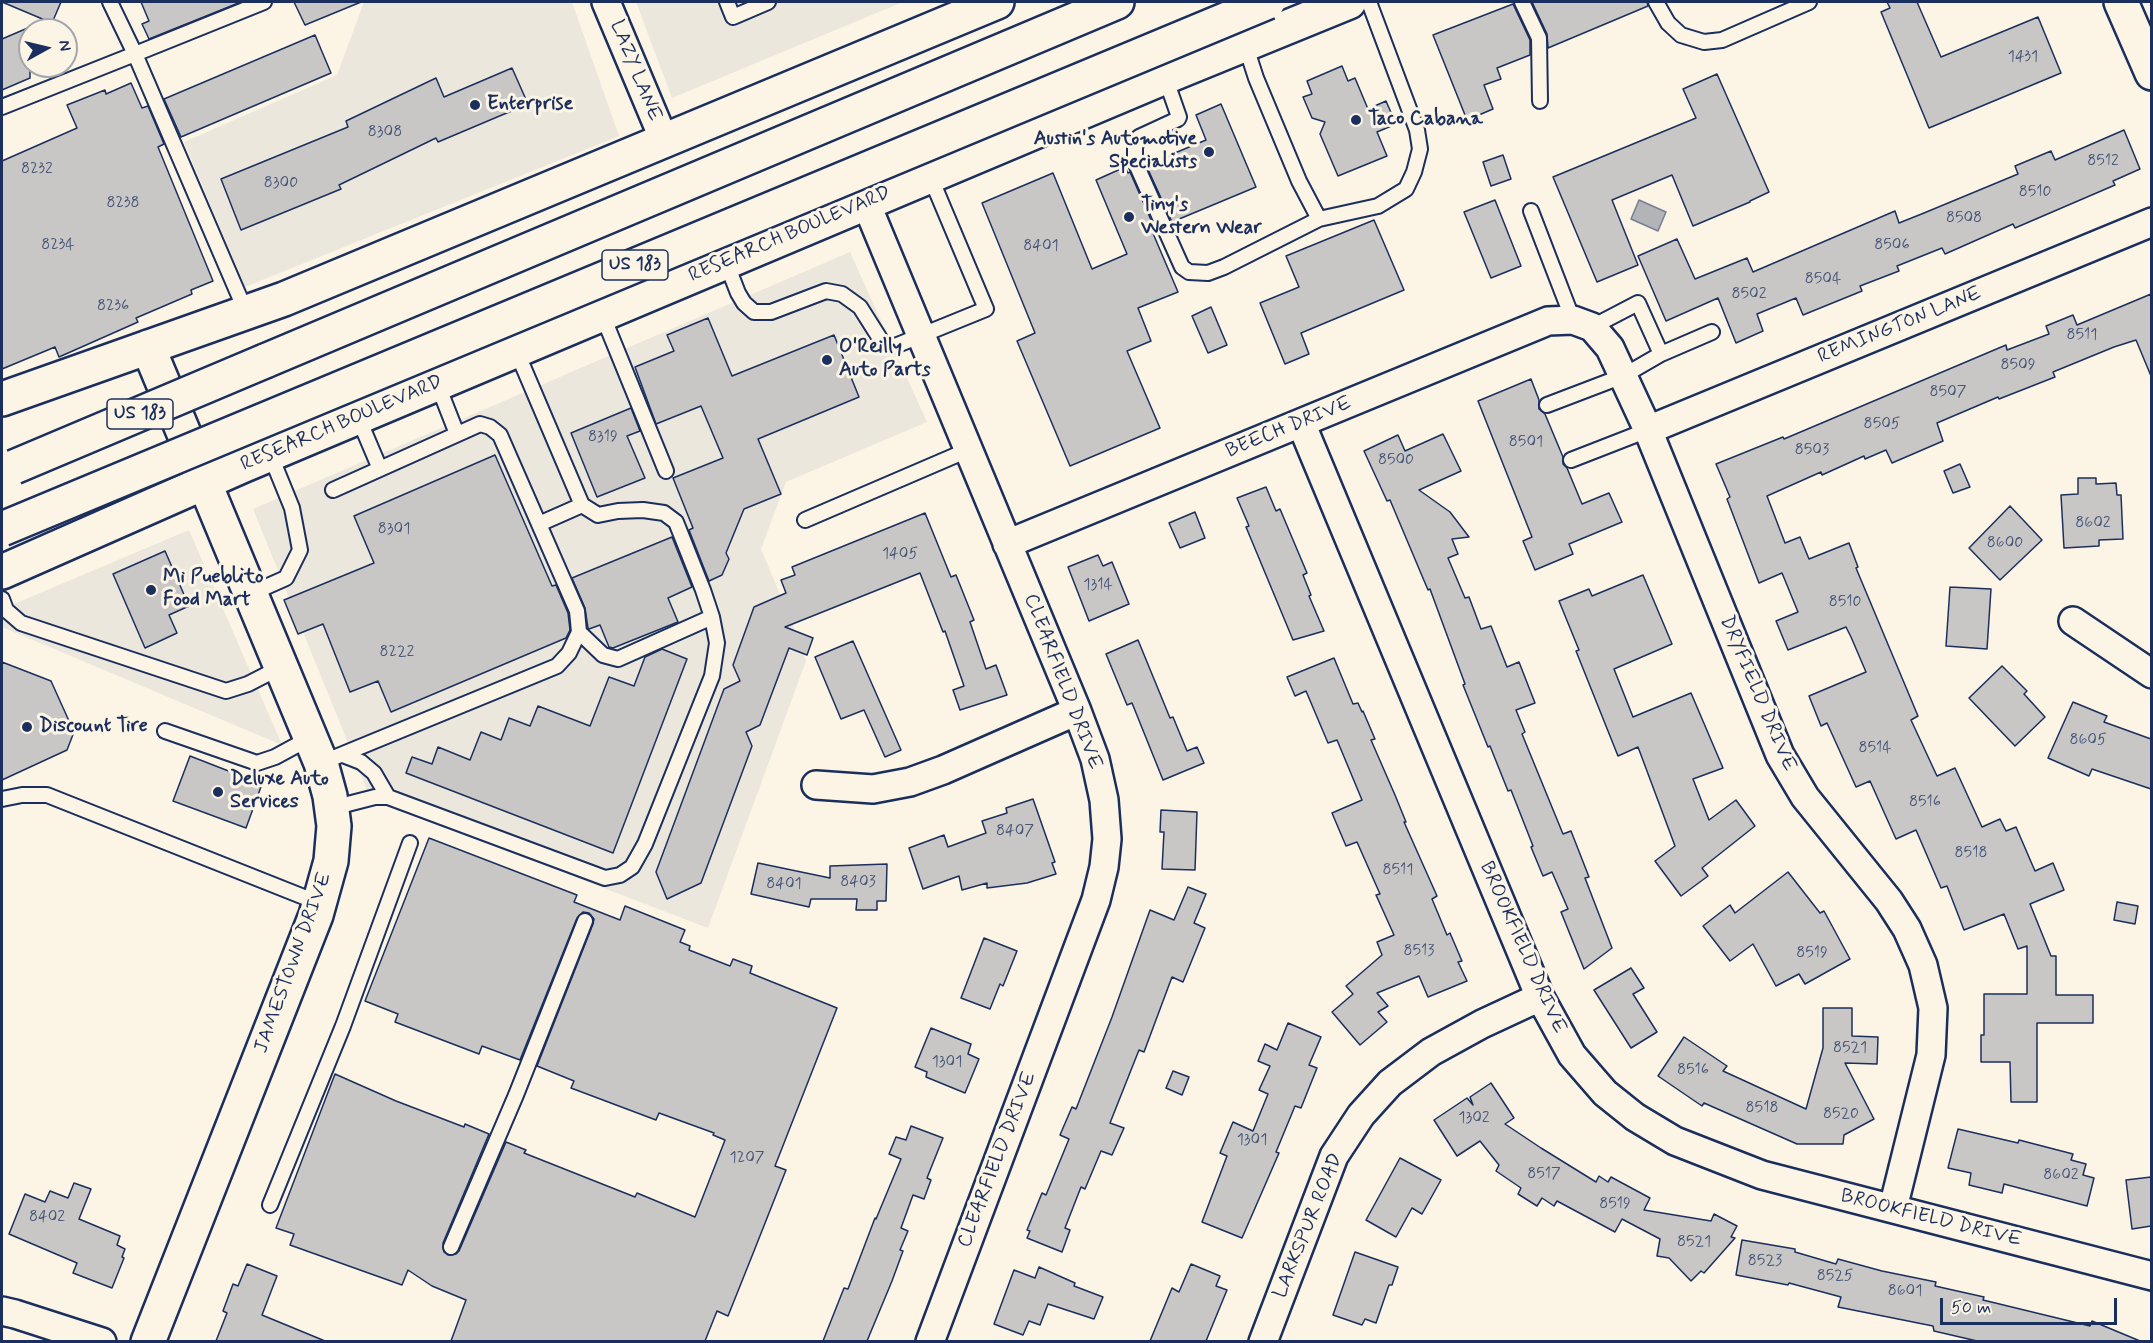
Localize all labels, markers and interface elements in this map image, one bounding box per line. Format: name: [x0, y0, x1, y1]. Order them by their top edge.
street label: LAZY LANE: [604, 17, 666, 125]
north arrow: [18, 18, 78, 78]
text: N: [53, 39, 75, 52]
house number: 1431: [2008, 48, 2038, 68]
place label: Enterprise: [487, 93, 573, 117]
marker: Enterprise: [468, 98, 482, 112]
place label: Taco Cabana: [1368, 108, 1483, 132]
marker: Taco Cabana: [1349, 113, 1363, 127]
house number: 8308: [368, 123, 402, 143]
place label: Austin's Automotive Specialists: [1034, 128, 1197, 175]
marker: Austin's Automotive Specialists: [1202, 145, 1216, 159]
house number: 8512: [2087, 152, 2119, 172]
house number: 8232: [21, 160, 53, 180]
house number: 8300: [264, 174, 298, 194]
street label: RESEARCH BOULEVARD: [685, 182, 895, 288]
house number: 8510: [2019, 183, 2051, 203]
house number: 8238: [106, 194, 140, 214]
place label: Tiny's Western Wear: [1141, 194, 1262, 241]
house number: 8508: [1946, 209, 1982, 229]
marker: Tiny's Western Wear: [1122, 210, 1136, 224]
house number: 8234: [41, 236, 75, 256]
house number: 8506: [1874, 236, 1910, 256]
house number: 8401: [1023, 237, 1059, 257]
road number: US 183: [602, 250, 668, 280]
house number: 8504: [1805, 270, 1841, 290]
street label: REMINGTON LANE: [1815, 282, 1985, 370]
house number: 8502: [1731, 285, 1767, 305]
house number: 8236: [97, 297, 129, 317]
house number: 8511: [2067, 326, 2097, 346]
place label: O'Reilly Auto Parts: [839, 336, 930, 383]
marker: O'Reilly Auto Parts: [820, 353, 834, 367]
house number: 8509: [2000, 356, 2036, 376]
street label: RESEARCH BOULEVARD: [237, 371, 447, 477]
house number: 8507: [1930, 383, 1966, 403]
street label: BEECH DRIVE: [1223, 392, 1355, 464]
road number: US 183: [107, 399, 173, 429]
house number: 8505: [1864, 415, 1900, 435]
house number: 8319: [588, 428, 618, 448]
house number: 8501: [1509, 433, 1543, 453]
house number: 8503: [1795, 441, 1829, 461]
house number: 8500: [1378, 451, 1414, 471]
house number: 8602: [2075, 514, 2111, 534]
house number: 8301: [378, 520, 410, 540]
house number: 8600: [1987, 534, 2023, 554]
house number: 1405: [882, 545, 918, 565]
place label: Mi Pueblito Food Mart: [163, 566, 264, 613]
house number: 1314: [1083, 576, 1113, 596]
marker: Mi Pueblito Food Mart: [144, 583, 158, 597]
street label: CLEARFIELD DRIVE: [1017, 591, 1107, 773]
house number: 8510: [1829, 593, 1861, 613]
street label: DRYFIELD DRIVE: [1713, 613, 1801, 775]
house number: 8222: [380, 643, 414, 663]
place label: Discount Tire: [39, 715, 148, 739]
marker: Discount Tire: [20, 720, 34, 734]
house number: 8605: [2069, 731, 2107, 751]
house number: 8514: [1858, 739, 1892, 759]
place label: Deluxe Auto Services: [230, 768, 329, 815]
marker: Deluxe Auto Services: [211, 785, 225, 799]
house number: 8516: [1909, 793, 1941, 813]
house number: 8407: [996, 822, 1034, 842]
house number: 8518: [1955, 844, 1987, 864]
street label: BROOKFIELD DRIVE: [1473, 858, 1571, 1038]
house number: 8511: [1383, 861, 1413, 881]
street label: JAMESTOWN DRIVE: [250, 869, 338, 1057]
house number: 8403: [840, 873, 876, 893]
house number: 8401: [766, 875, 802, 895]
house number: 8513: [1403, 942, 1435, 962]
house number: 8519: [1796, 944, 1828, 964]
house number: 8521: [1833, 1039, 1867, 1059]
house number: 1301: [932, 1053, 962, 1073]
house number: 8516: [1677, 1061, 1709, 1081]
street label: CLEARFIELD DRIVE: [953, 1069, 1043, 1251]
house number: 8518: [1746, 1099, 1778, 1119]
house number: 8520: [1823, 1105, 1859, 1125]
house number: 1302: [1458, 1109, 1490, 1129]
house number: 1301: [1237, 1131, 1267, 1151]
house number: 1207: [730, 1149, 764, 1169]
street label: LARKSPUR ROAD: [1269, 1150, 1349, 1302]
house number: 8517: [1527, 1165, 1561, 1185]
house number: 8602: [2043, 1166, 2079, 1186]
street label: BROOKFIELD DRIVE: [1838, 1185, 2024, 1253]
house number: 8519: [1599, 1195, 1631, 1215]
house number: 8402: [29, 1208, 65, 1228]
house number: 8521: [1677, 1233, 1711, 1253]
house number: 8523: [1748, 1252, 1782, 1272]
house number: 8525: [1817, 1267, 1853, 1287]
house number: 8601: [1888, 1282, 1922, 1302]
scale bar: [1943, 1286, 2120, 1324]
text: 50 m: [1951, 1296, 1991, 1320]

